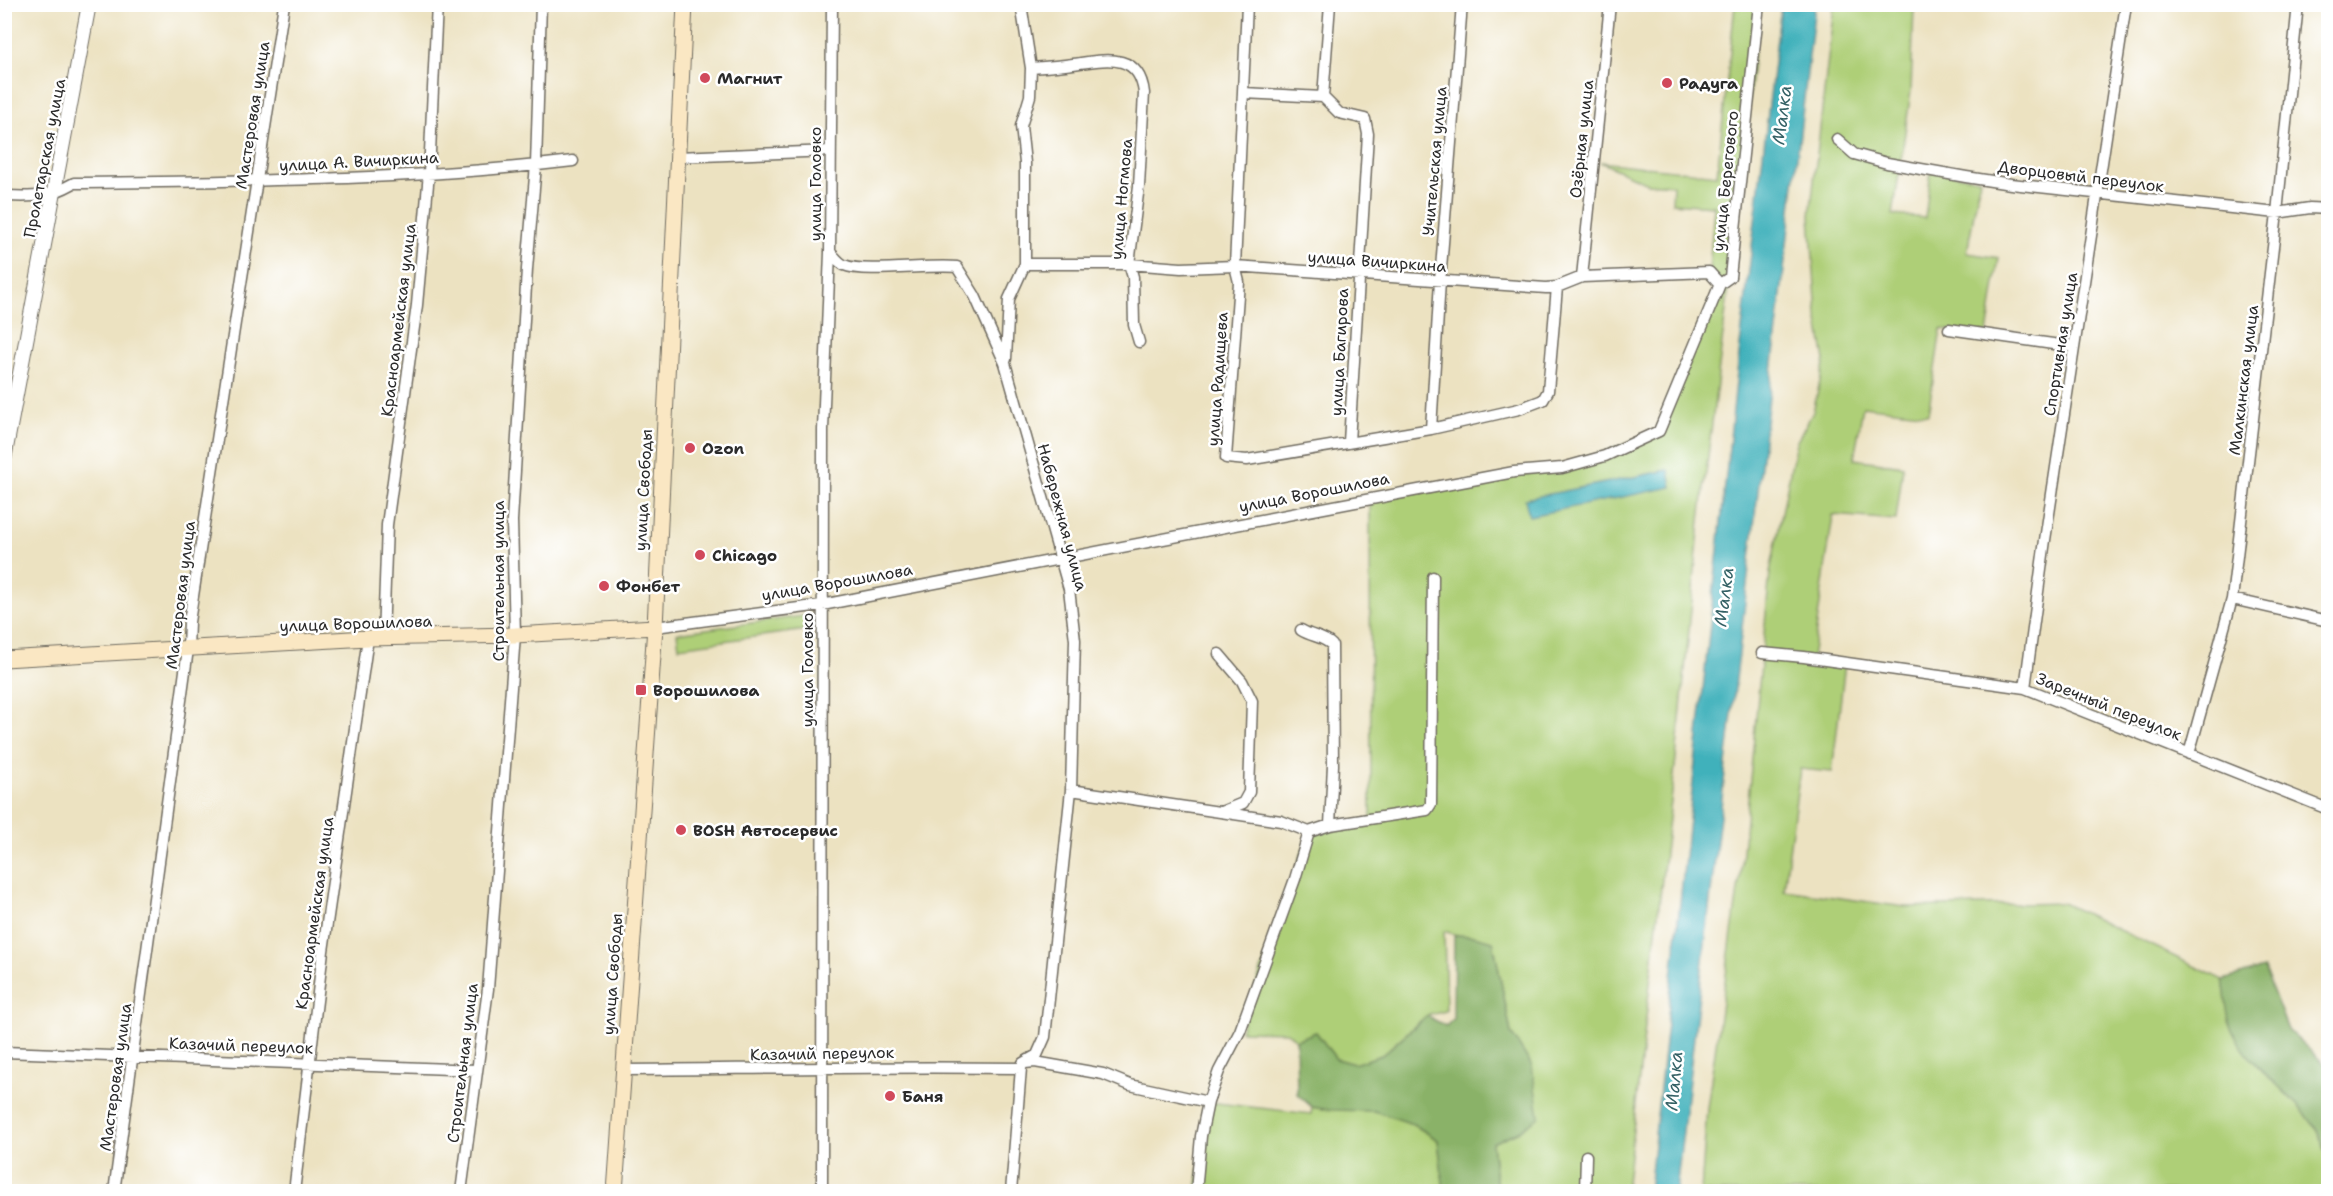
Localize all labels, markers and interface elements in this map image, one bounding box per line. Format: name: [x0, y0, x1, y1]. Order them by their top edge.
street label: Мастеровая улица: [230, 40, 275, 190]
place label: Магнит: [717, 68, 783, 89]
marker: Магнит: [698, 71, 712, 85]
place label: Радуга: [1679, 73, 1738, 94]
marker: Радуга: [1660, 76, 1674, 90]
street label: Пролетарская улица: [19, 77, 70, 239]
street label: Озёрная улица: [1565, 79, 1598, 199]
water label: Малка: [1766, 84, 1798, 146]
street label: Учительская улица: [1417, 85, 1452, 237]
street label: улица Берегового: [1708, 110, 1743, 252]
street label: улица Головко: [805, 127, 826, 241]
street label: улица Ногмова: [1106, 137, 1137, 261]
street label: улица А. Вичиркина: [279, 147, 439, 176]
street label: Дворцовый переулок: [1997, 156, 2166, 197]
street label: Красноармейская улица: [376, 222, 421, 418]
street label: улица Вичиркина: [1307, 246, 1447, 277]
street label: Спортивная улица: [2039, 271, 2082, 418]
street label: улица Багирова: [1326, 288, 1353, 417]
street label: Малкинская улица: [2224, 304, 2263, 456]
street label: улица Радищева: [1202, 311, 1233, 447]
street label: улица Свободы: [630, 429, 657, 551]
place label: Ozon: [702, 438, 745, 459]
marker: Ozon: [683, 441, 697, 455]
street label: Набережная улица: [1033, 441, 1092, 593]
street label: улица Ворошилова: [1237, 468, 1391, 517]
street label: Строительная улица: [488, 501, 509, 661]
street label: Мастеровая улица: [161, 520, 200, 670]
place label: Chicago: [712, 545, 777, 566]
marker: Chicago: [693, 548, 707, 562]
street label: улица Ворошилова: [760, 559, 914, 606]
water label: Малка: [1708, 566, 1740, 628]
place label: Фонбет: [616, 576, 680, 597]
marker: Фонбет: [597, 579, 611, 593]
street label: улица Ворошилова: [279, 610, 433, 637]
street label: улица Головко: [797, 613, 818, 727]
street label: Заречный переулок: [2033, 668, 2185, 745]
place label: Ворошилова: [653, 680, 759, 701]
marker: Ворошилова: [634, 683, 648, 697]
street label: Красноармейская улица: [291, 815, 338, 1011]
place label: BOSH Автосервис: [693, 820, 838, 841]
marker: BOSH Автосервис: [674, 823, 688, 837]
street label: улица Свободы: [598, 913, 627, 1036]
street label: Строительная улица: [442, 982, 483, 1144]
street label: Мастеровая улица: [95, 1002, 136, 1152]
street label: Казачий переулок: [169, 1032, 314, 1059]
street label: Казачий переулок: [750, 1042, 895, 1065]
water label: Малка: [1659, 1050, 1689, 1112]
place label: Баня: [902, 1086, 943, 1107]
marker: Баня: [883, 1089, 897, 1103]

